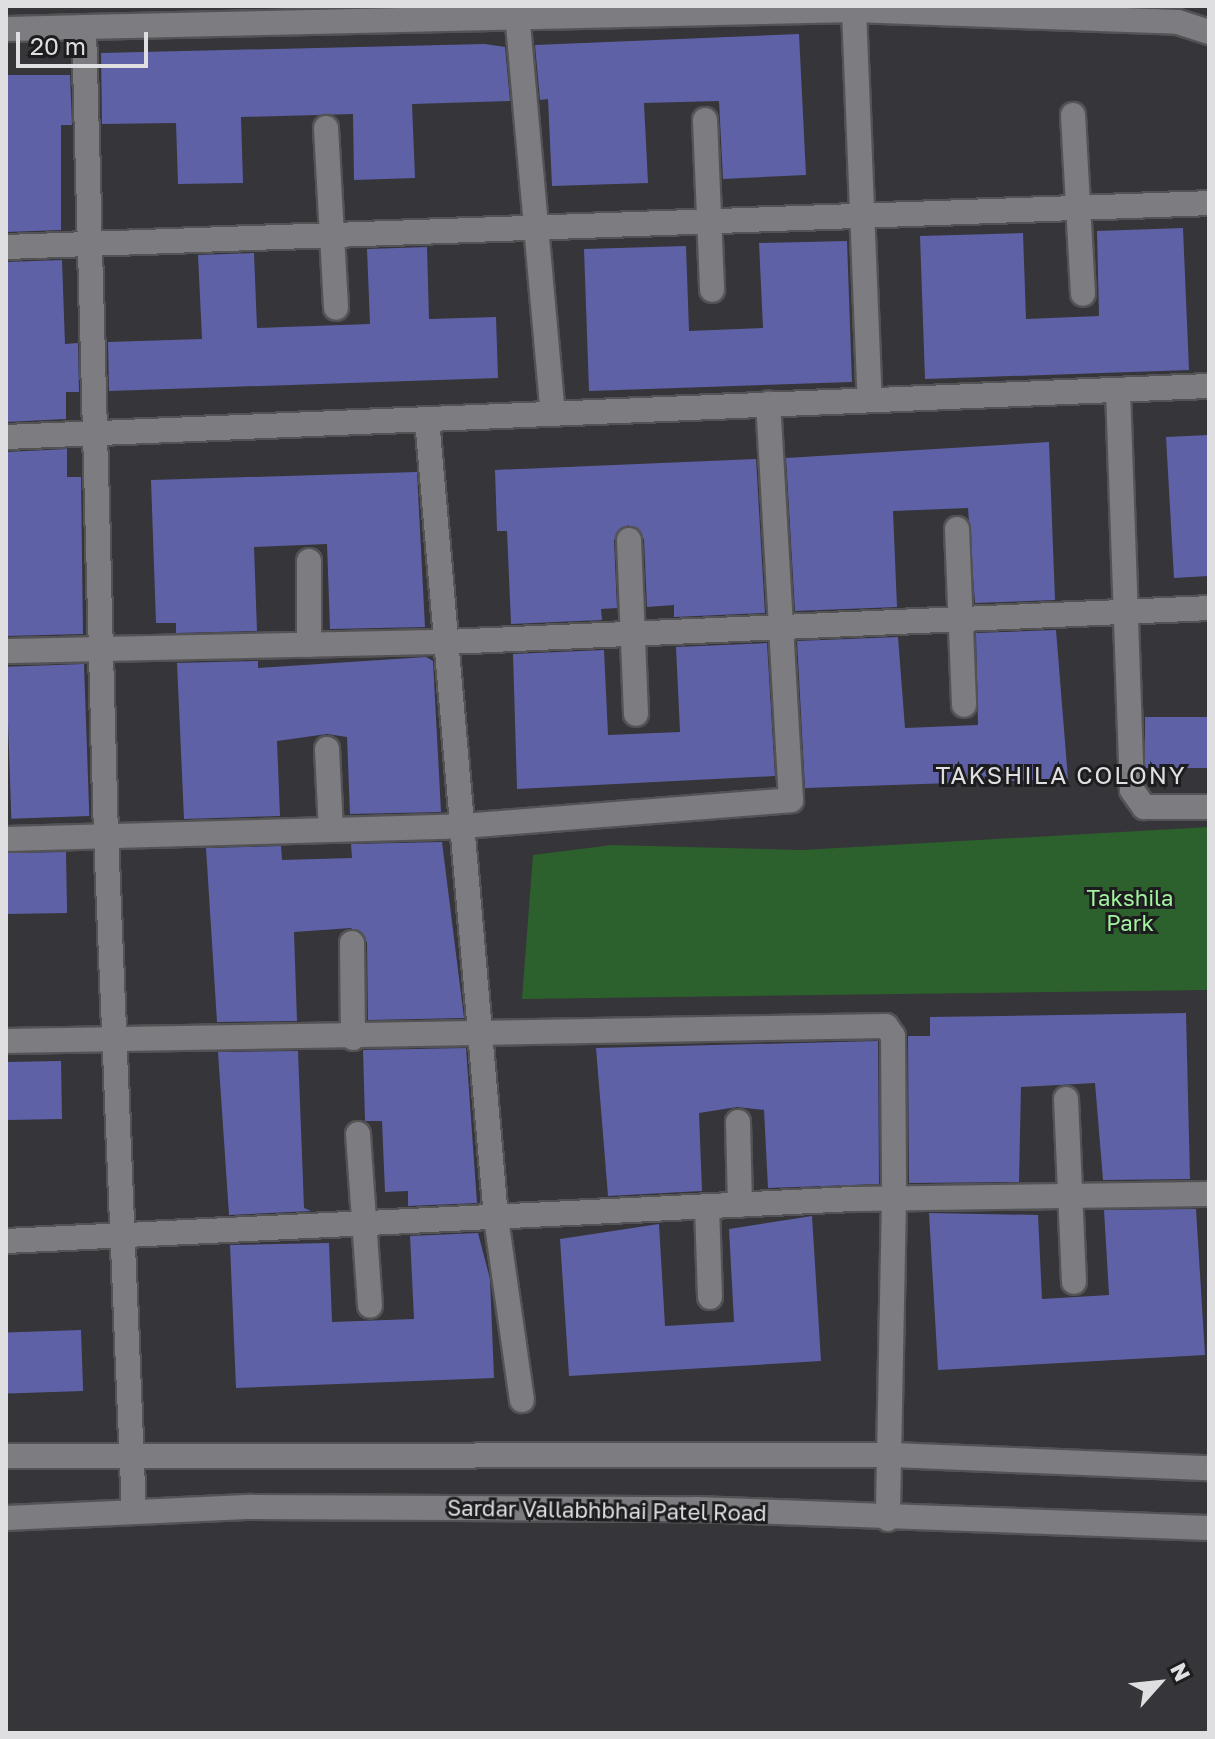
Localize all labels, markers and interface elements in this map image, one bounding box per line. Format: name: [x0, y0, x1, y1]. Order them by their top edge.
scale bar: [20, 16, 152, 66]
text: 20 m: [30, 31, 86, 60]
district label: TAKSHILA COLONY: [936, 761, 1186, 789]
park label: Takshila Park: [1086, 884, 1174, 936]
street label: Sardar Vallabhbhai Patel Road: [447, 1494, 767, 1526]
north arrow: [1119, 1643, 1199, 1723]
text: N: [1165, 1658, 1197, 1685]

